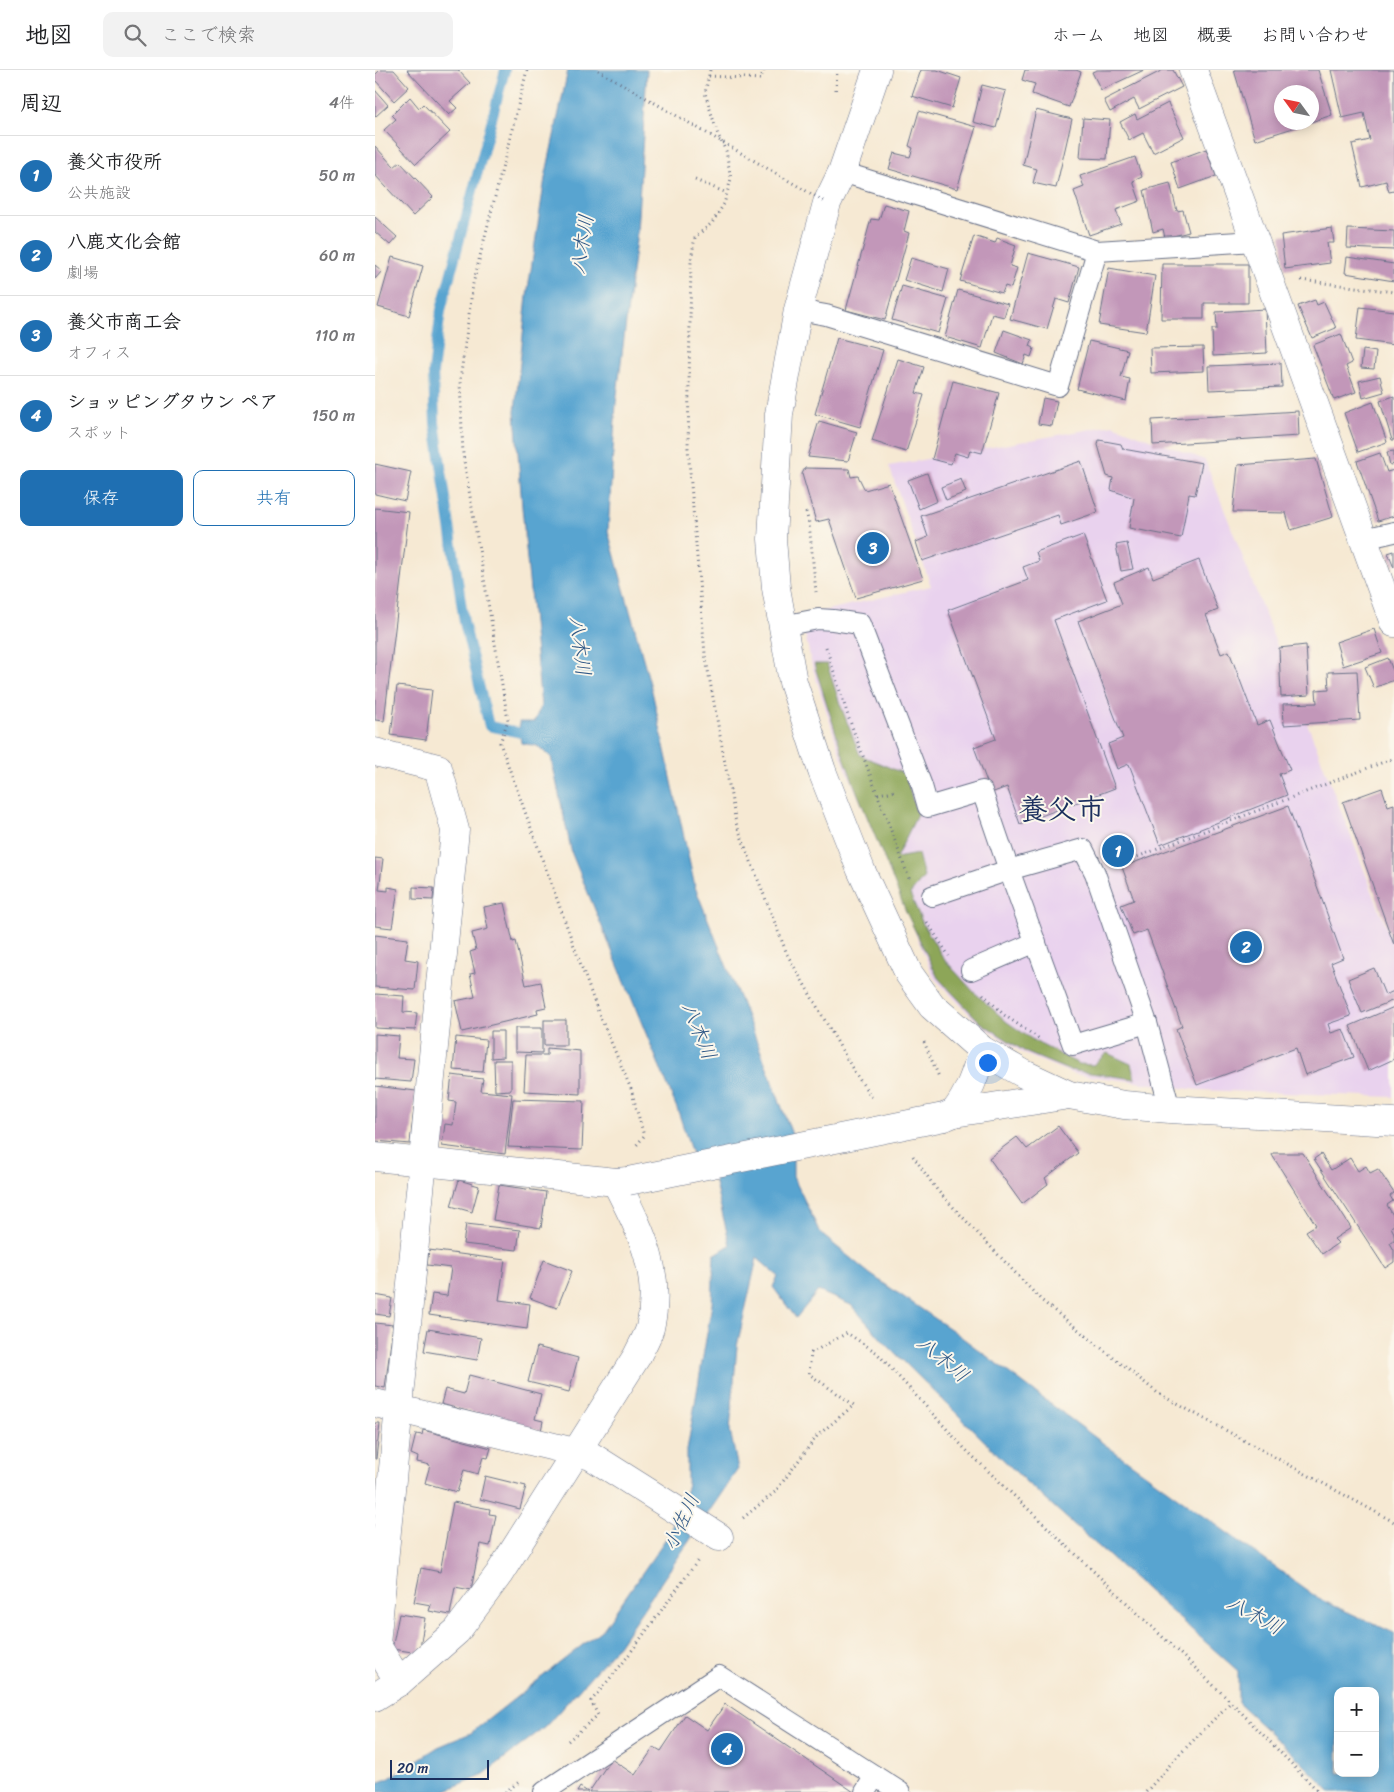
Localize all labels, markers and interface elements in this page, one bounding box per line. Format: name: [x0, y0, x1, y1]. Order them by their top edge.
search box: [103, 12, 453, 57]
text: 地図: [25, 14, 73, 56]
text: ここで検索: [161, 18, 256, 51]
text: ホーム: [1052, 19, 1105, 51]
text: 地図: [1133, 19, 1169, 51]
text: 概要: [1197, 19, 1233, 51]
text: お問い合わせ: [1261, 19, 1369, 51]
icon: search: [121, 21, 149, 49]
text: 周辺: [20, 84, 62, 122]
north arrow: [1274, 85, 1319, 130]
text: 4件: [329, 88, 355, 117]
text: 養父市役所: [67, 145, 162, 178]
text: 1: [33, 161, 39, 190]
text: 50 m: [319, 161, 355, 190]
text: 公共施設: [67, 178, 131, 207]
water label: 八木川: [560, 212, 604, 276]
text: 八鹿文化会館: [67, 225, 181, 258]
text: 2: [31, 241, 41, 270]
text: 60 m: [319, 241, 355, 270]
text: 劇場: [67, 258, 99, 287]
text: 養父市商工会: [67, 305, 181, 338]
text: 3: [32, 321, 40, 350]
text: 110 m: [315, 321, 355, 350]
text: オフィス: [67, 338, 131, 367]
text: ショッピングタウン ペア: [67, 385, 278, 418]
text: 4: [31, 401, 41, 430]
text: 150 m: [312, 401, 355, 430]
text: スポット: [67, 418, 131, 447]
button: 保存: [20, 470, 183, 526]
button: 共有: [193, 470, 355, 526]
pin: 3: [857, 529, 889, 567]
water label: 八木川: [559, 614, 601, 678]
district label: 養父市: [1018, 784, 1106, 835]
pin: 1: [1102, 832, 1134, 870]
pin: 2: [1230, 928, 1262, 966]
water label: 八木川: [672, 997, 726, 1065]
your location: [975, 1050, 1001, 1076]
water label: 八木川: [909, 1326, 977, 1392]
water label: 小佐川: [652, 1487, 710, 1557]
water label: 八木川: [1220, 1585, 1290, 1645]
map controls: [1334, 1687, 1379, 1777]
button: +: [1334, 1687, 1379, 1732]
pin: 4: [711, 1730, 743, 1768]
button: −: [1334, 1732, 1379, 1777]
text: 20 m: [397, 1756, 428, 1781]
scale bar: [390, 1757, 489, 1780]

